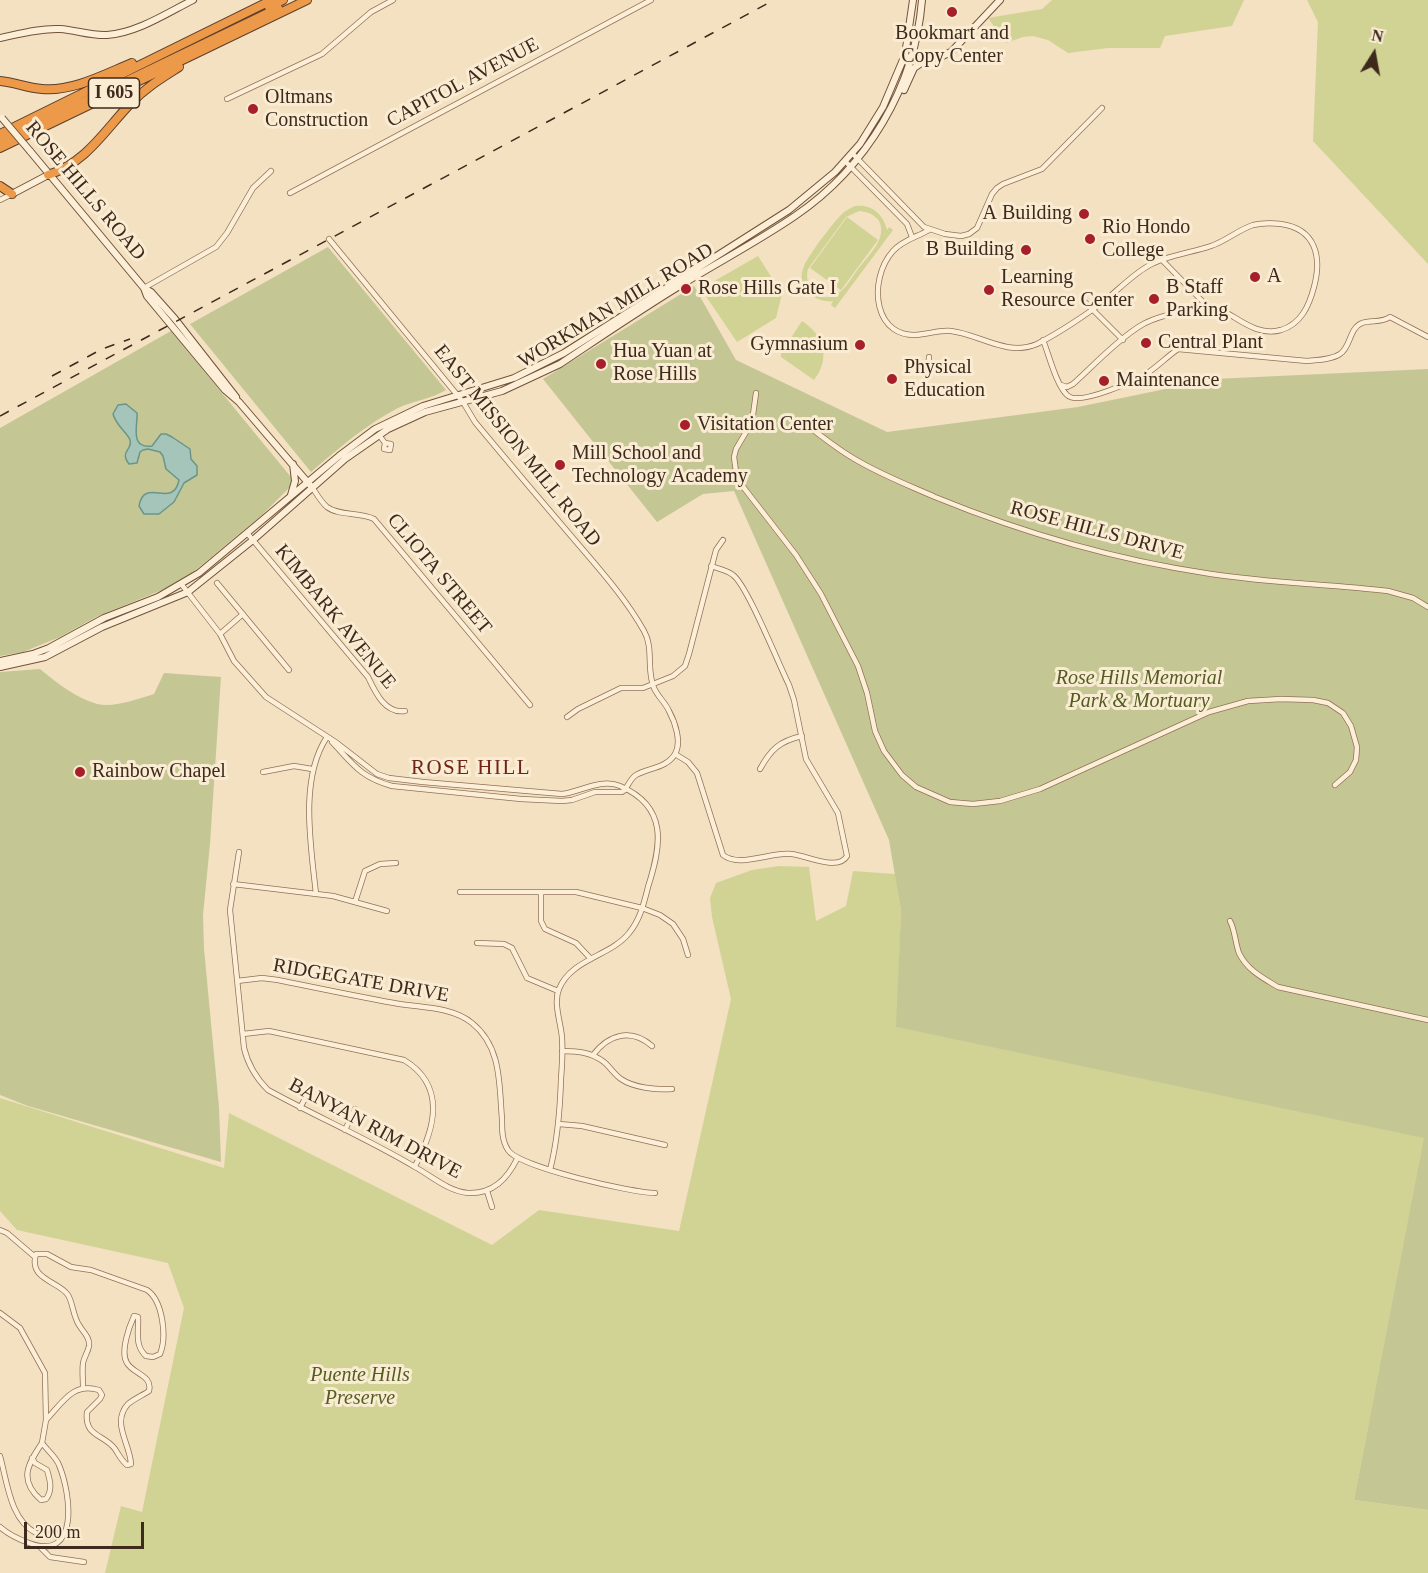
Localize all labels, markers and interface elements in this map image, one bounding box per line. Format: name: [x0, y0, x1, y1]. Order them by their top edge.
marker: Bookmart and Copy Center: [945, 5, 959, 19]
place label: Bookmart and Copy Center: [895, 22, 1009, 69]
north arrow: [1344, 24, 1404, 84]
text: N: [1370, 26, 1385, 45]
street label: CAPITOL AVENUE: [383, 33, 543, 133]
road number: I 605: [88, 78, 140, 108]
place label: Oltmans Construction: [265, 86, 368, 133]
marker: Oltmans Construction: [246, 102, 260, 116]
street label: ROSE HILLS ROAD: [20, 116, 150, 266]
place label: A Building: [983, 202, 1072, 226]
marker: A Building: [1077, 207, 1091, 221]
place label: Rio Hondo College: [1102, 216, 1190, 263]
marker: Rio Hondo College: [1083, 232, 1097, 246]
street label: WORKMAN MILL ROAD: [514, 238, 718, 374]
place label: B Building: [926, 238, 1014, 262]
marker: B Building: [1019, 243, 1033, 257]
place label: A: [1267, 265, 1281, 289]
place label: Learning Resource Center: [1001, 266, 1134, 313]
marker: A: [1248, 270, 1262, 284]
place label: B Staff Parking: [1166, 276, 1228, 323]
place label: Rose Hills Gate I: [698, 277, 836, 301]
marker: Rose Hills Gate I: [679, 282, 693, 296]
marker: Learning Resource Center: [982, 283, 996, 297]
marker: B Staff Parking: [1147, 292, 1161, 306]
place label: Central Plant: [1158, 331, 1263, 355]
place label: Gymnasium: [750, 333, 848, 357]
marker: Central Plant: [1139, 336, 1153, 350]
marker: Gymnasium: [853, 338, 867, 352]
street label: EAST MISSION MILL ROAD: [428, 340, 606, 552]
place label: Hua Yuan at Rose Hills: [613, 340, 712, 387]
place label: Physical Education: [904, 356, 985, 403]
marker: Hua Yuan at Rose Hills: [594, 357, 608, 371]
place label: Maintenance: [1116, 369, 1219, 393]
marker: Physical Education: [885, 372, 899, 386]
marker: Maintenance: [1097, 374, 1111, 388]
place label: Visitation Center: [697, 413, 833, 437]
marker: Visitation Center: [678, 418, 692, 432]
place label: Mill School and Technology Academy: [572, 442, 748, 489]
marker: Mill School and Technology Academy: [553, 458, 567, 472]
street label: ROSE HILLS DRIVE: [1007, 496, 1187, 566]
street label: CLIOTA STREET: [382, 509, 496, 639]
street label: KIMBARK AVENUE: [269, 540, 401, 694]
park label: Rose Hills Memorial Park & Mortuary: [1056, 667, 1222, 714]
district label: ROSE HILL: [411, 755, 531, 781]
place label: Rainbow Chapel: [92, 760, 226, 784]
marker: Rainbow Chapel: [73, 765, 87, 779]
street label: RIDGEGATE DRIVE: [271, 954, 451, 1008]
street label: BANYAN RIM DRIVE: [285, 1073, 465, 1185]
park label: Puente Hills Preserve: [310, 1364, 410, 1411]
scale bar: [27, 1510, 147, 1548]
text: 200 m: [35, 1522, 81, 1542]

